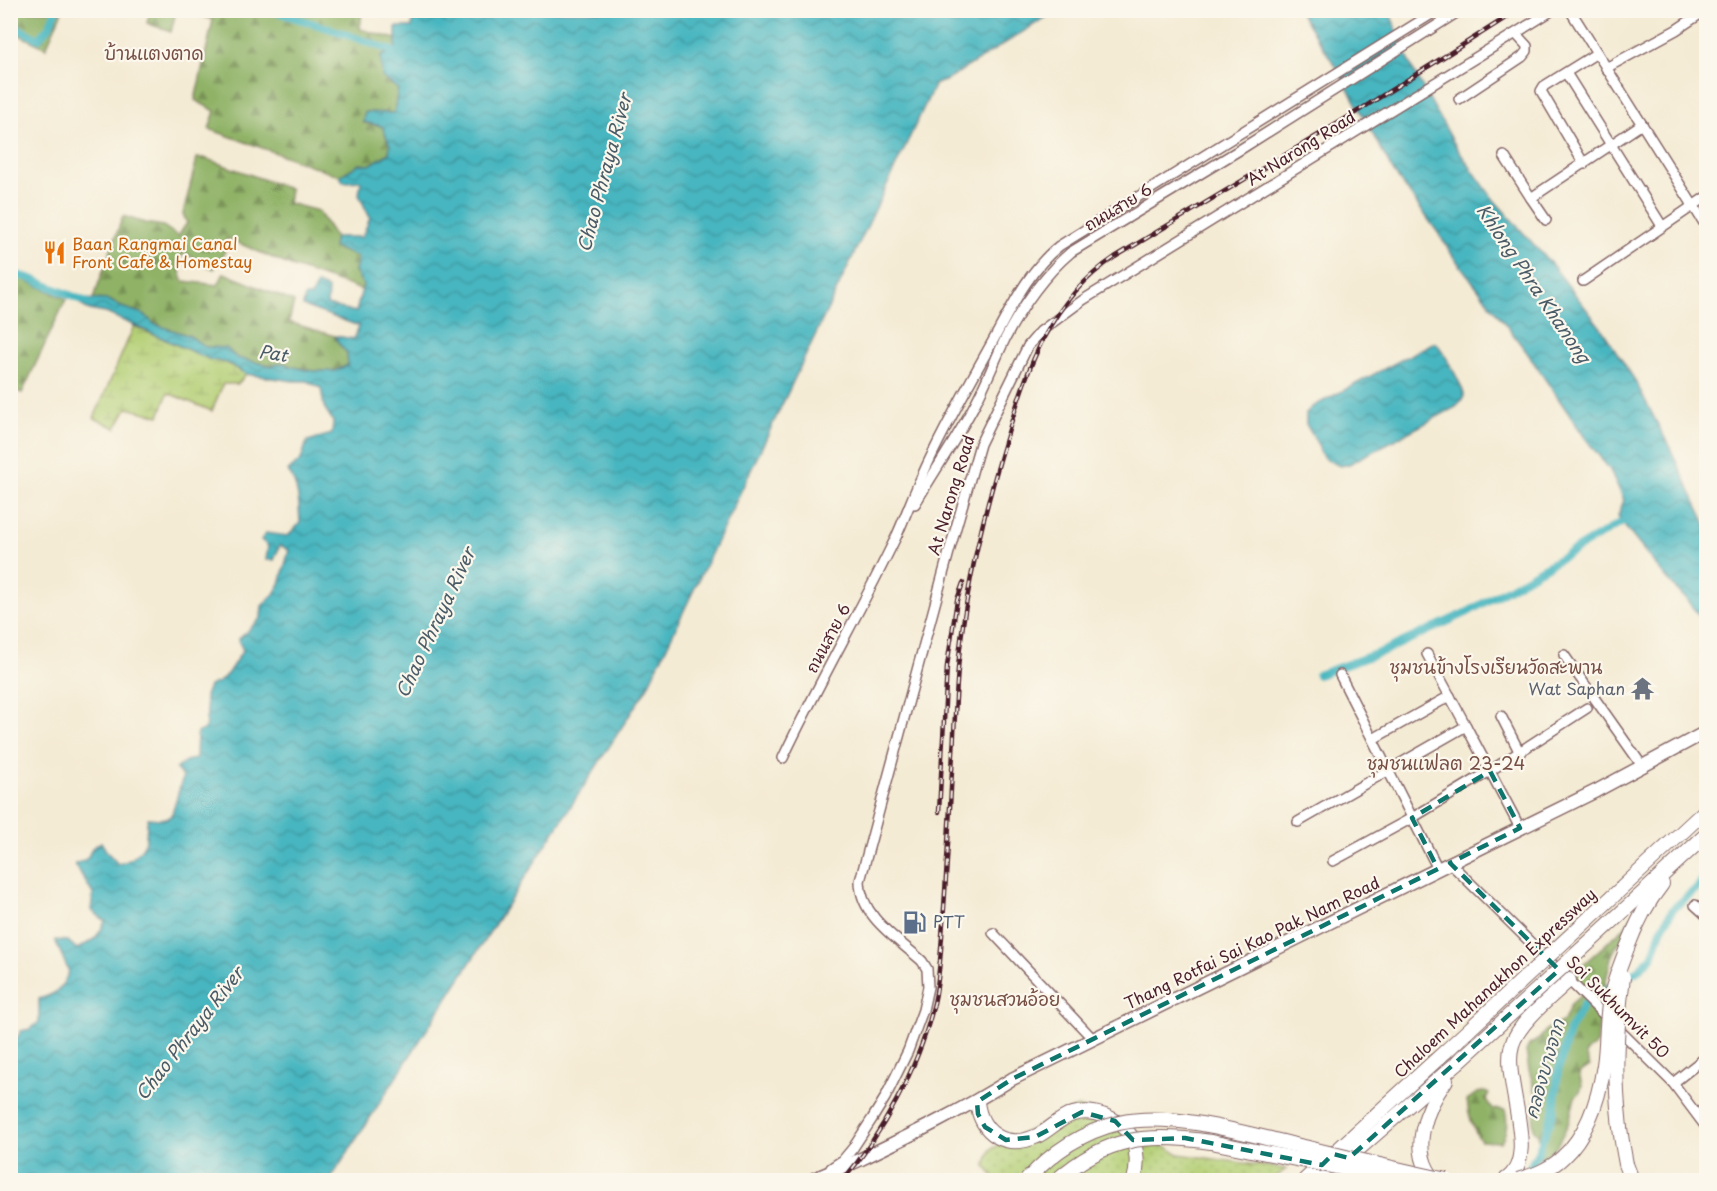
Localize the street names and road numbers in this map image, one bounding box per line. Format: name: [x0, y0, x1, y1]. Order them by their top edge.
street label: At Narong Road: [1241, 104, 1360, 190]
street label: ถนนสาย 6: [1079, 176, 1156, 236]
street label: At Narong Road: [920, 432, 980, 558]
street label: ถนนสาย 6: [799, 599, 855, 676]
street label: Thang Rotfai Sai Kao Pak Nam Road: [1120, 870, 1383, 1015]
street label: Chaloem Mahanakhon Expressway: [1388, 882, 1601, 1083]
street label: Soi Sukhumvit 50: [1562, 949, 1676, 1063]

